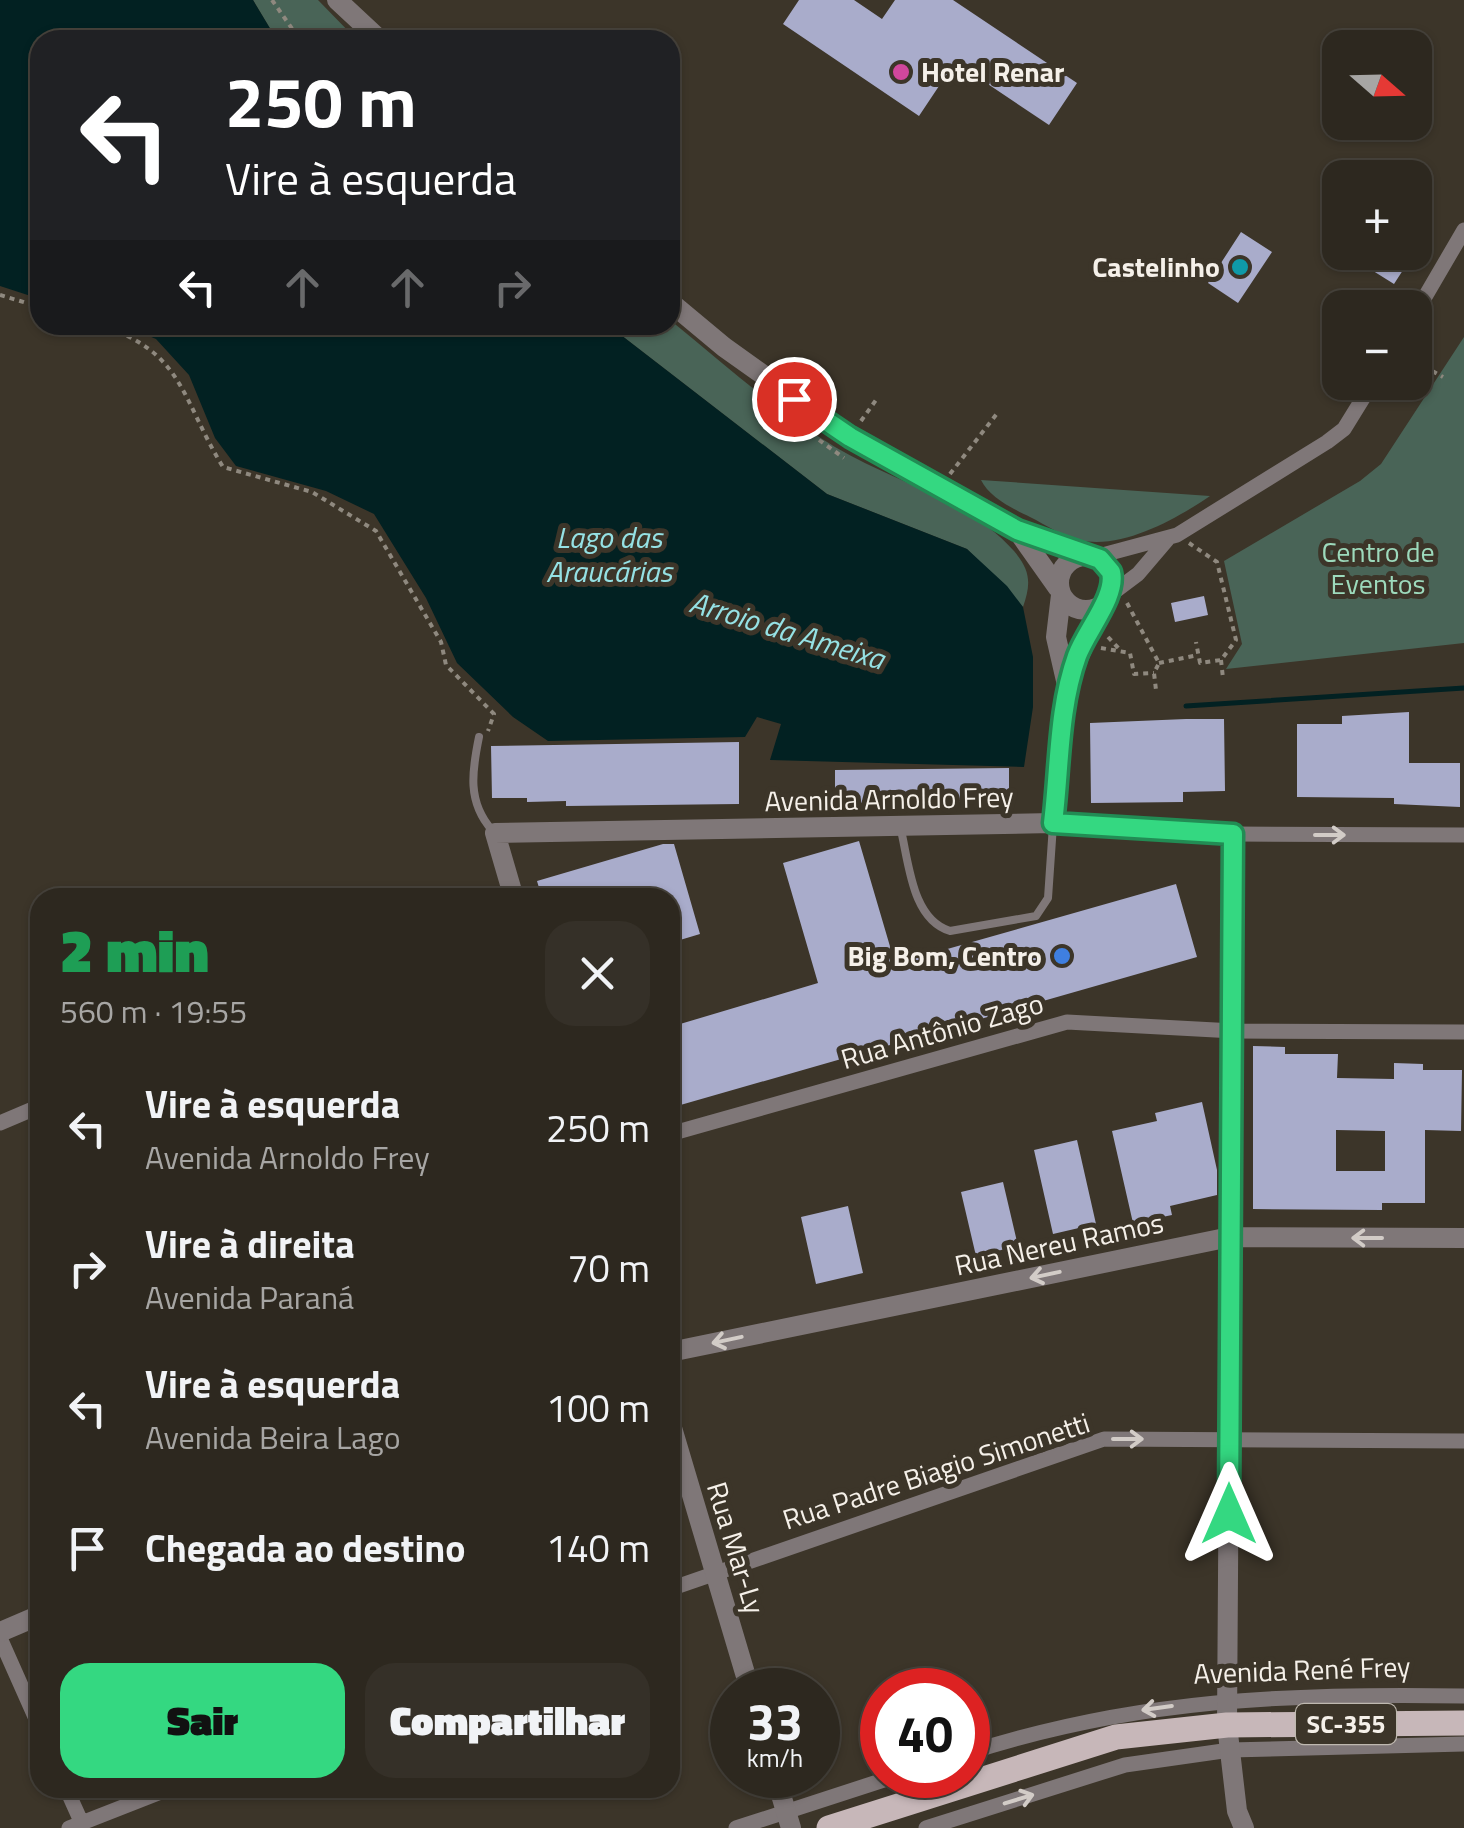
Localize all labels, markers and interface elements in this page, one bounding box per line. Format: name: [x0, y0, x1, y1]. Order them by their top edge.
north arrow: [1322, 30, 1432, 140]
map controls: [1322, 30, 1432, 400]
text: 250 m: [225, 48, 417, 154]
place label: Hotel Renar: [921, 50, 1065, 93]
marker: Hotel Renar: [890, 61, 912, 83]
icon: left: [60, 70, 190, 200]
text: Vire à esquerda: [225, 144, 517, 212]
button: +: [1322, 160, 1432, 270]
place label: Castelinho: [1092, 245, 1220, 288]
marker: Castelinho: [1229, 256, 1251, 278]
icon: left: [170, 260, 225, 315]
icon: ahead: [275, 260, 330, 315]
icon: ahead: [380, 260, 435, 315]
icon: right: [485, 260, 540, 315]
button: −: [1322, 290, 1432, 400]
pin: [752, 357, 837, 442]
icon: arrive: [767, 372, 822, 427]
water label: Lago das Araucárias: [546, 514, 674, 594]
park label: Centro de Eventos: [1321, 530, 1435, 605]
water label: Arroio da Ameixa: [684, 579, 892, 682]
street label: Avenida Arnoldo Frey: [764, 775, 1014, 822]
one-way arrow: [1314, 826, 1346, 844]
text: 2 min: [60, 904, 209, 995]
button: close: [545, 921, 650, 1026]
place label: Big Bom, Centro: [847, 934, 1042, 977]
marker: Big Bom, Centro: [1051, 945, 1073, 967]
street label: Rua Antônio Zago: [836, 981, 1048, 1080]
text: 560 m · 19:55: [60, 987, 247, 1035]
text: Vire à esquerda: [145, 1075, 400, 1133]
text: 250 m: [546, 1099, 650, 1157]
icon: left: [60, 1101, 115, 1156]
text: Avenida Arnoldo Frey: [145, 1133, 430, 1181]
street label: Rua Nereu Ramos: [951, 1200, 1167, 1287]
text: Vire à direita: [145, 1215, 355, 1273]
one-way arrow: [1351, 1228, 1384, 1248]
text: 70 m: [567, 1239, 650, 1297]
icon: right: [60, 1241, 115, 1296]
one-way arrow: [1030, 1266, 1062, 1285]
text: Avenida Paraná: [145, 1273, 354, 1321]
one-way arrow: [712, 1332, 744, 1351]
text: Vire à esquerda: [145, 1355, 400, 1413]
text: 100 m: [546, 1379, 650, 1437]
icon: left: [60, 1381, 115, 1436]
street label: Rua Padre Biagio Simonetti: [777, 1401, 1095, 1540]
text: Avenida Beira Lago: [145, 1413, 401, 1461]
one-way arrow: [1110, 1430, 1143, 1448]
position arrow: [1177, 1462, 1281, 1566]
street label: Rua Mar-Ly: [696, 1476, 777, 1619]
text: Chegada ao destino: [145, 1519, 465, 1577]
text: 140 m: [546, 1519, 650, 1577]
icon: arrive: [60, 1521, 115, 1576]
street label: Avenida René Frey: [1193, 1644, 1411, 1695]
button: Sair: [60, 1663, 345, 1778]
button: Compartilhar: [365, 1663, 650, 1778]
speed limit sign: 40: [860, 1668, 990, 1798]
text: 33: [747, 1683, 803, 1759]
one-way arrow: [1142, 1700, 1174, 1718]
road number: SC-355: [1296, 1704, 1396, 1744]
text: km/h: [747, 1739, 803, 1777]
one-way arrow: [1003, 1789, 1034, 1807]

